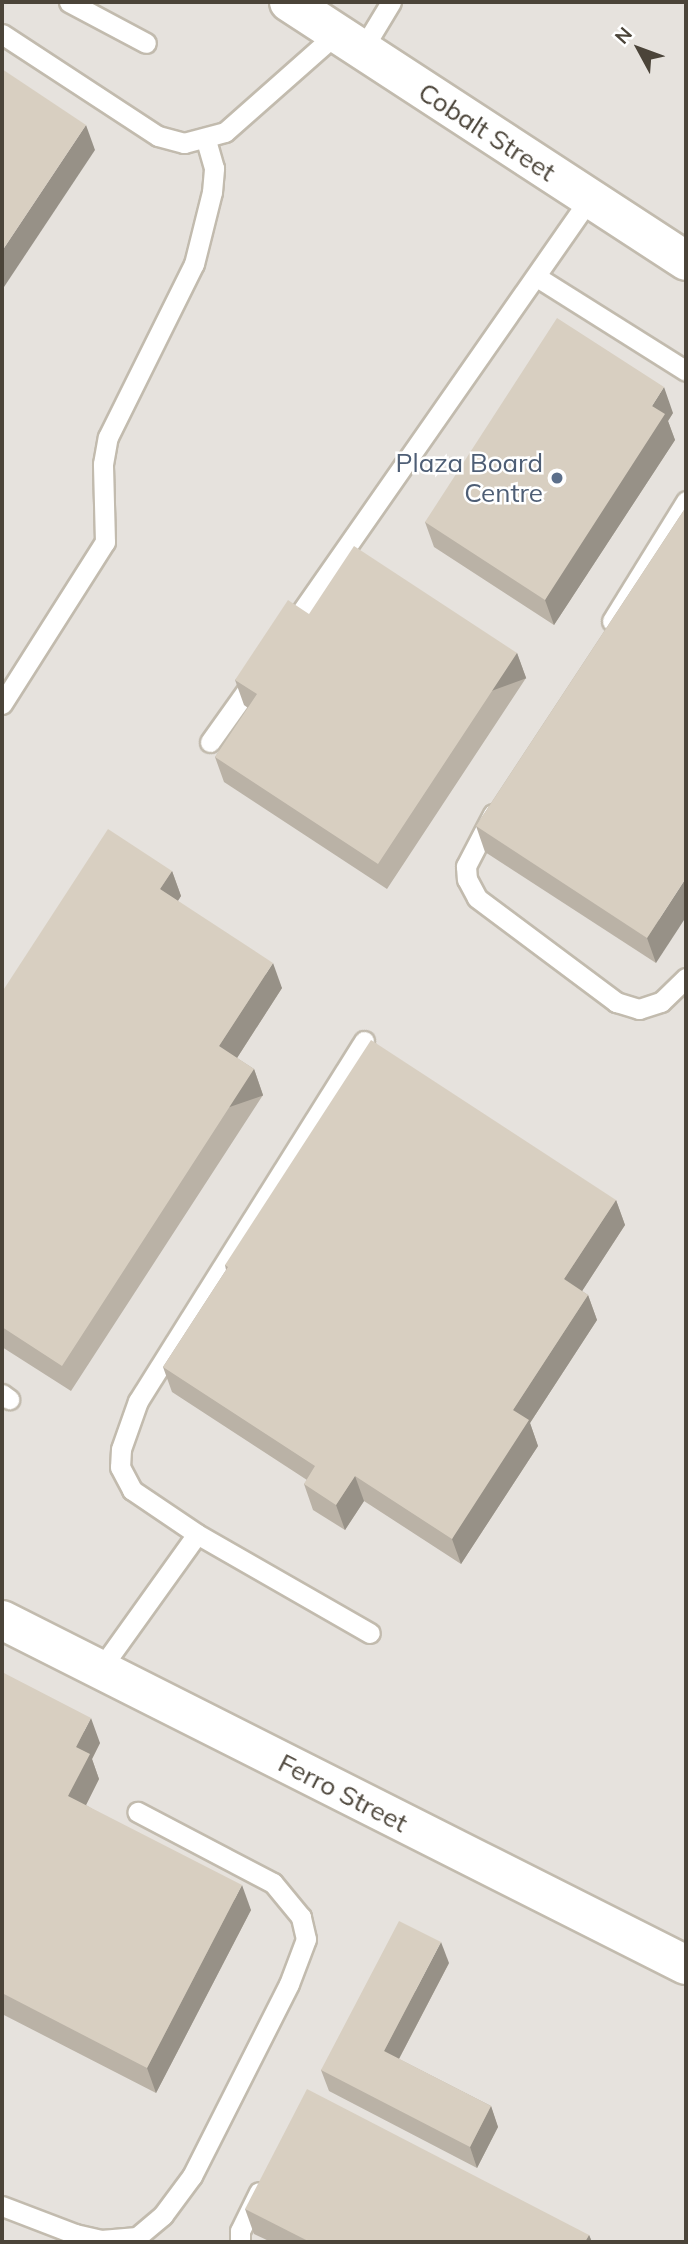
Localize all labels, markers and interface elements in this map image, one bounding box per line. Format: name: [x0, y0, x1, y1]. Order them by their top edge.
north arrow: [604, 14, 674, 84]
text: N: [609, 22, 637, 49]
street label: Cobalt Street: [413, 76, 561, 188]
place label: Plaza Board Centre: [396, 447, 543, 508]
marker: Plaza Board Centre: [549, 470, 565, 486]
street label: Ferro Street: [273, 1747, 413, 1839]

